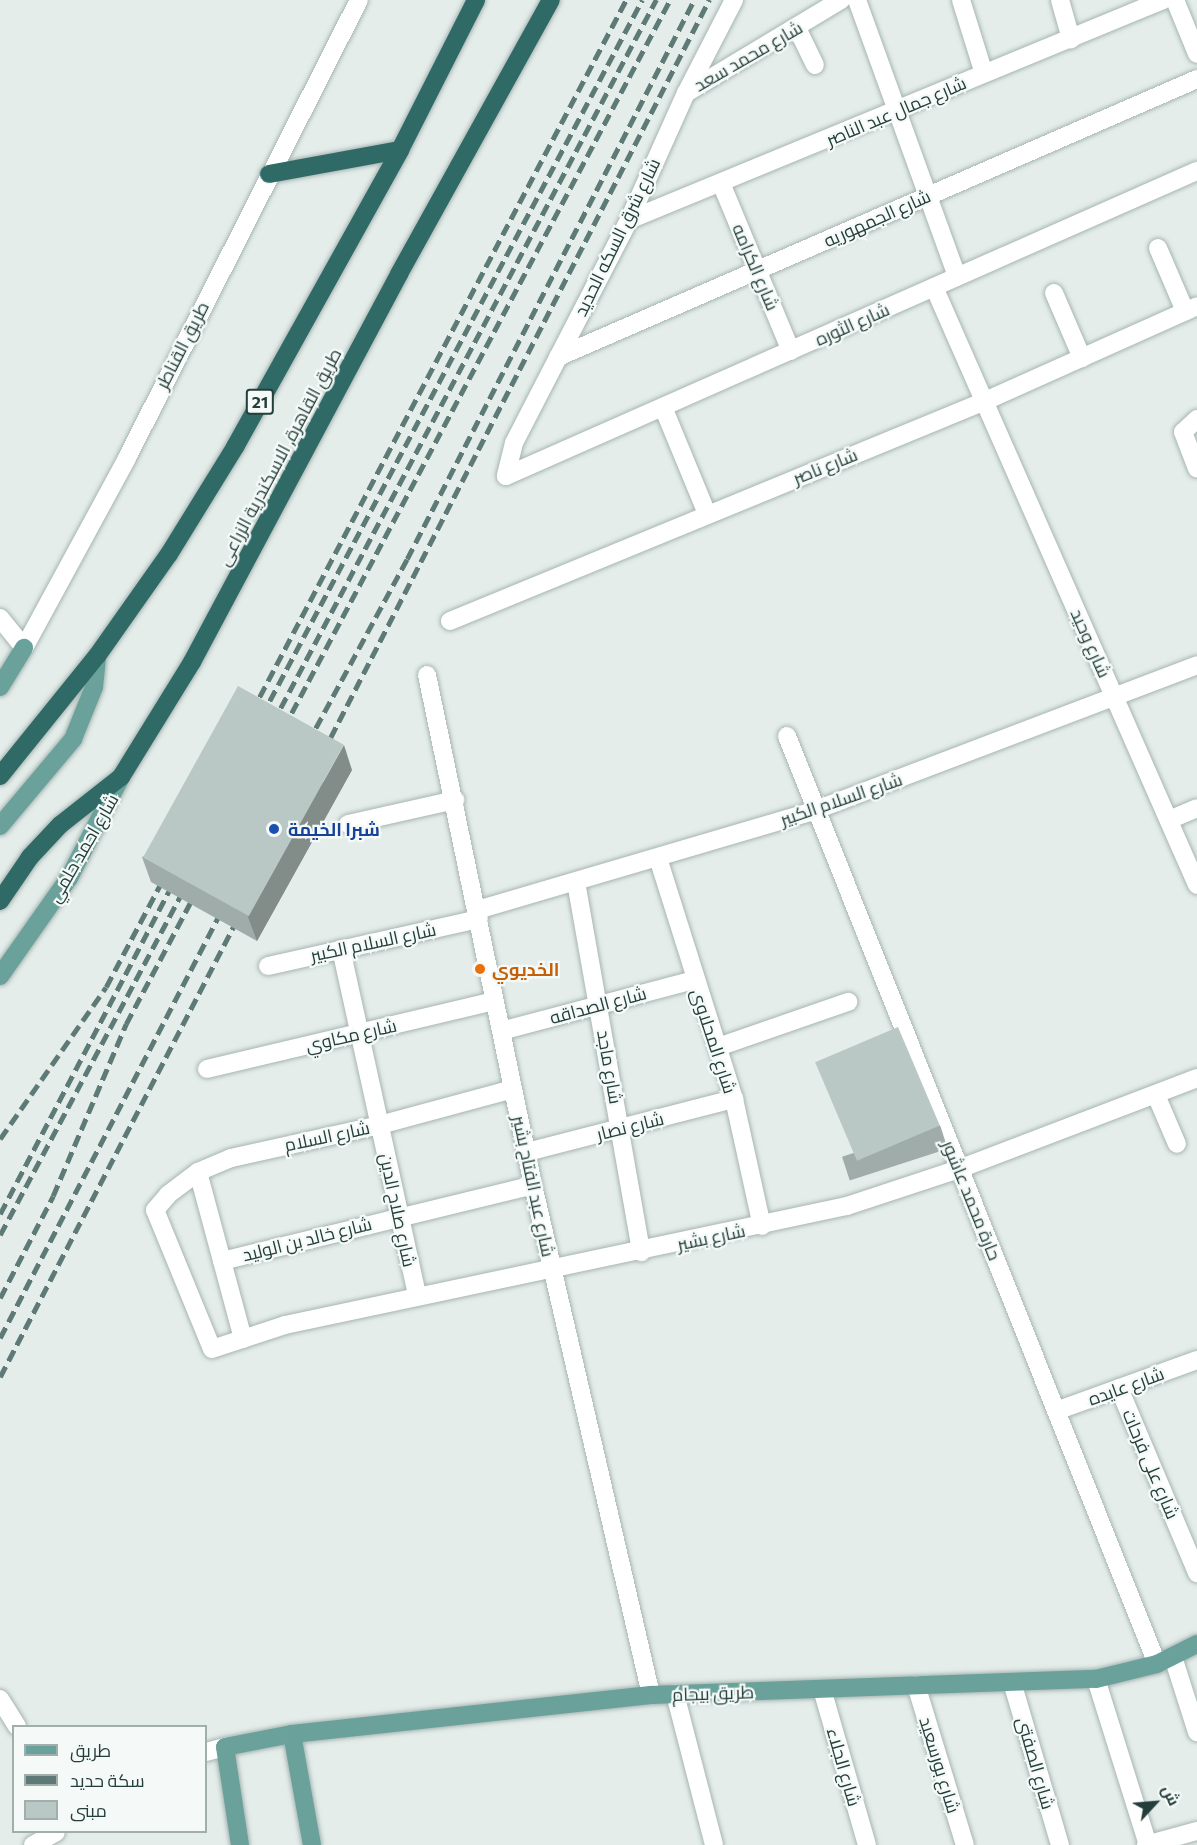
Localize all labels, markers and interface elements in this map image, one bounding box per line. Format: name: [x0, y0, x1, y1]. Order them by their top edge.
street label: شارع محمد سعد: [690, 16, 806, 96]
street label: شارع جمال عبد الناصر: [823, 72, 969, 150]
street label: شارع شرق السكه الحديد: [569, 155, 665, 319]
street label: شارع الجمهوريه: [820, 185, 934, 251]
street label: شارع الكرامه: [728, 220, 784, 314]
street label: طريق القناطر: [151, 298, 213, 392]
street label: شارع الثوره: [812, 298, 892, 350]
street label: طريق القاهرة, الاسكندرية الزراعى: [212, 345, 346, 569]
road number: 21: [245, 389, 275, 415]
street label: شارع ناصر: [789, 443, 861, 489]
street label: شارع وحيد: [1066, 605, 1116, 681]
street label: شارع السلام الكبير: [777, 768, 905, 830]
street label: شارع احمد حلمي: [43, 790, 123, 906]
place label: شبرا الخيمة: [288, 818, 380, 840]
marker: شبرا الخيمة: [265, 820, 283, 838]
street label: شارع السلام الكبير: [308, 918, 438, 966]
place label: الخديوي: [492, 958, 559, 980]
marker: الخديوي: [473, 962, 487, 976]
street label: شارع الصداقه: [547, 982, 649, 1028]
street label: شارع المحلاوى: [687, 986, 741, 1096]
street label: شارع مكاوي: [303, 1014, 399, 1056]
street label: شارع ماجد: [593, 1028, 627, 1106]
street label: شارع نصار: [594, 1107, 666, 1145]
street label: شارع عبد الفتاح بشير: [508, 1113, 560, 1259]
street label: شارع السلام: [282, 1116, 372, 1156]
street label: حارة محمد عاشور: [938, 1137, 1006, 1263]
street label: شارع صلاح الدين: [375, 1151, 421, 1269]
street label: شارع خالد بن الوليد: [240, 1212, 374, 1266]
street label: شارع بشير: [675, 1219, 747, 1255]
street label: شارع عايده: [1085, 1362, 1167, 1410]
street label: شارع على فرحات: [1118, 1406, 1184, 1522]
street label: طريق بيجام: [672, 1681, 754, 1705]
street label: شارع بورسعيد: [915, 1714, 965, 1816]
street label: شارع الصفتى: [1013, 1714, 1059, 1812]
legend: [12, 1725, 207, 1833]
street label: شارع الجلاء: [822, 1725, 866, 1809]
text: طريق: [70, 1739, 111, 1761]
text: سكة حديد: [70, 1769, 145, 1791]
north arrow: [1125, 1773, 1185, 1833]
text: ش: [1159, 1781, 1185, 1808]
text: مبنى: [70, 1799, 107, 1821]

